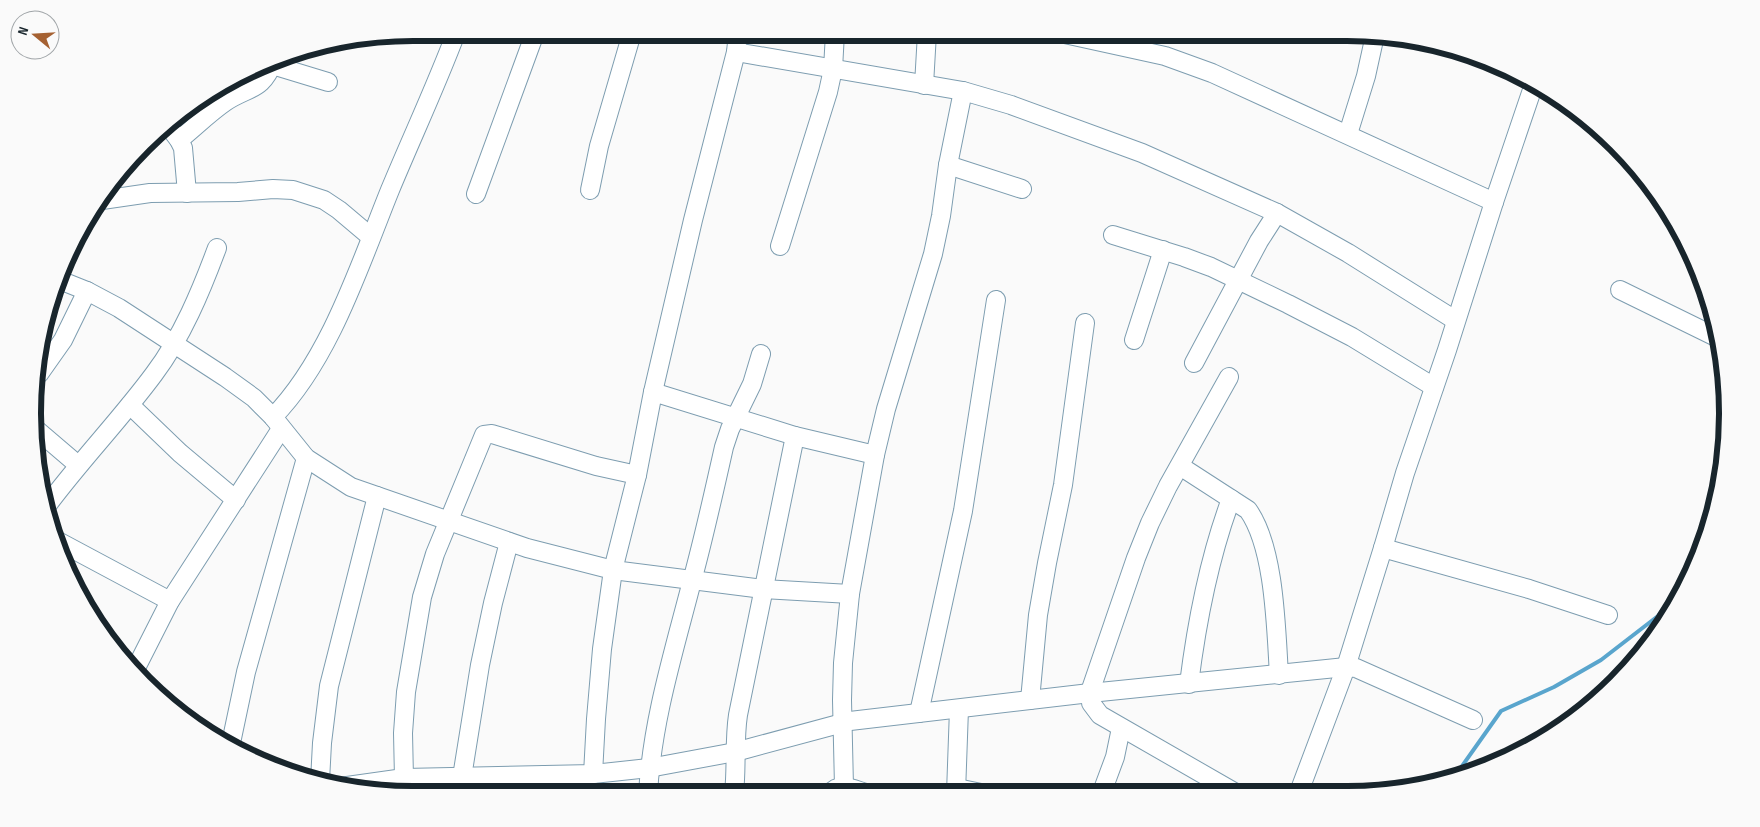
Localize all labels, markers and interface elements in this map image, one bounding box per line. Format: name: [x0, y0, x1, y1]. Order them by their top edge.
north arrow: [10, 10, 60, 60]
text: N: [14, 25, 32, 37]

